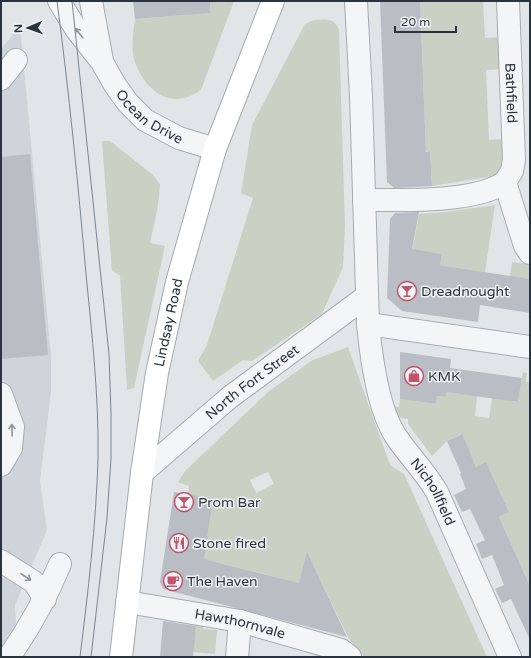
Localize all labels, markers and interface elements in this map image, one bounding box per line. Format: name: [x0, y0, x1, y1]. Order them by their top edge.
north arrow: [8, 8, 48, 48]
scale bar: [395, 8, 456, 34]
text: 20 m: [401, 15, 430, 29]
text: N: [12, 24, 25, 33]
one-way arrow: [74, 27, 83, 38]
street label: Bathfield: [501, 62, 521, 123]
street label: Ocean Drive: [112, 86, 186, 148]
street label: Lindsay Road: [151, 277, 187, 368]
bar icon: Dreadnought: [396, 280, 418, 302]
place label: Dreadnought: [421, 283, 510, 300]
street label: North Fort Street: [202, 341, 303, 423]
shop icon: KMK: [403, 365, 425, 387]
place label: KMK: [428, 368, 460, 385]
one-way arrow: [8, 424, 16, 437]
street label: Nichollfield: [407, 455, 459, 528]
bar icon: Prom Bar: [173, 491, 195, 513]
place label: Prom Bar: [198, 494, 261, 511]
restaurant icon: Stone fired: [168, 532, 190, 554]
place label: Stone fired: [193, 535, 266, 552]
cafe icon: The Haven: [162, 570, 184, 592]
one-way arrow: [20, 573, 31, 581]
place label: The Haven: [187, 573, 258, 590]
street label: Hawthornvale: [193, 606, 287, 642]

